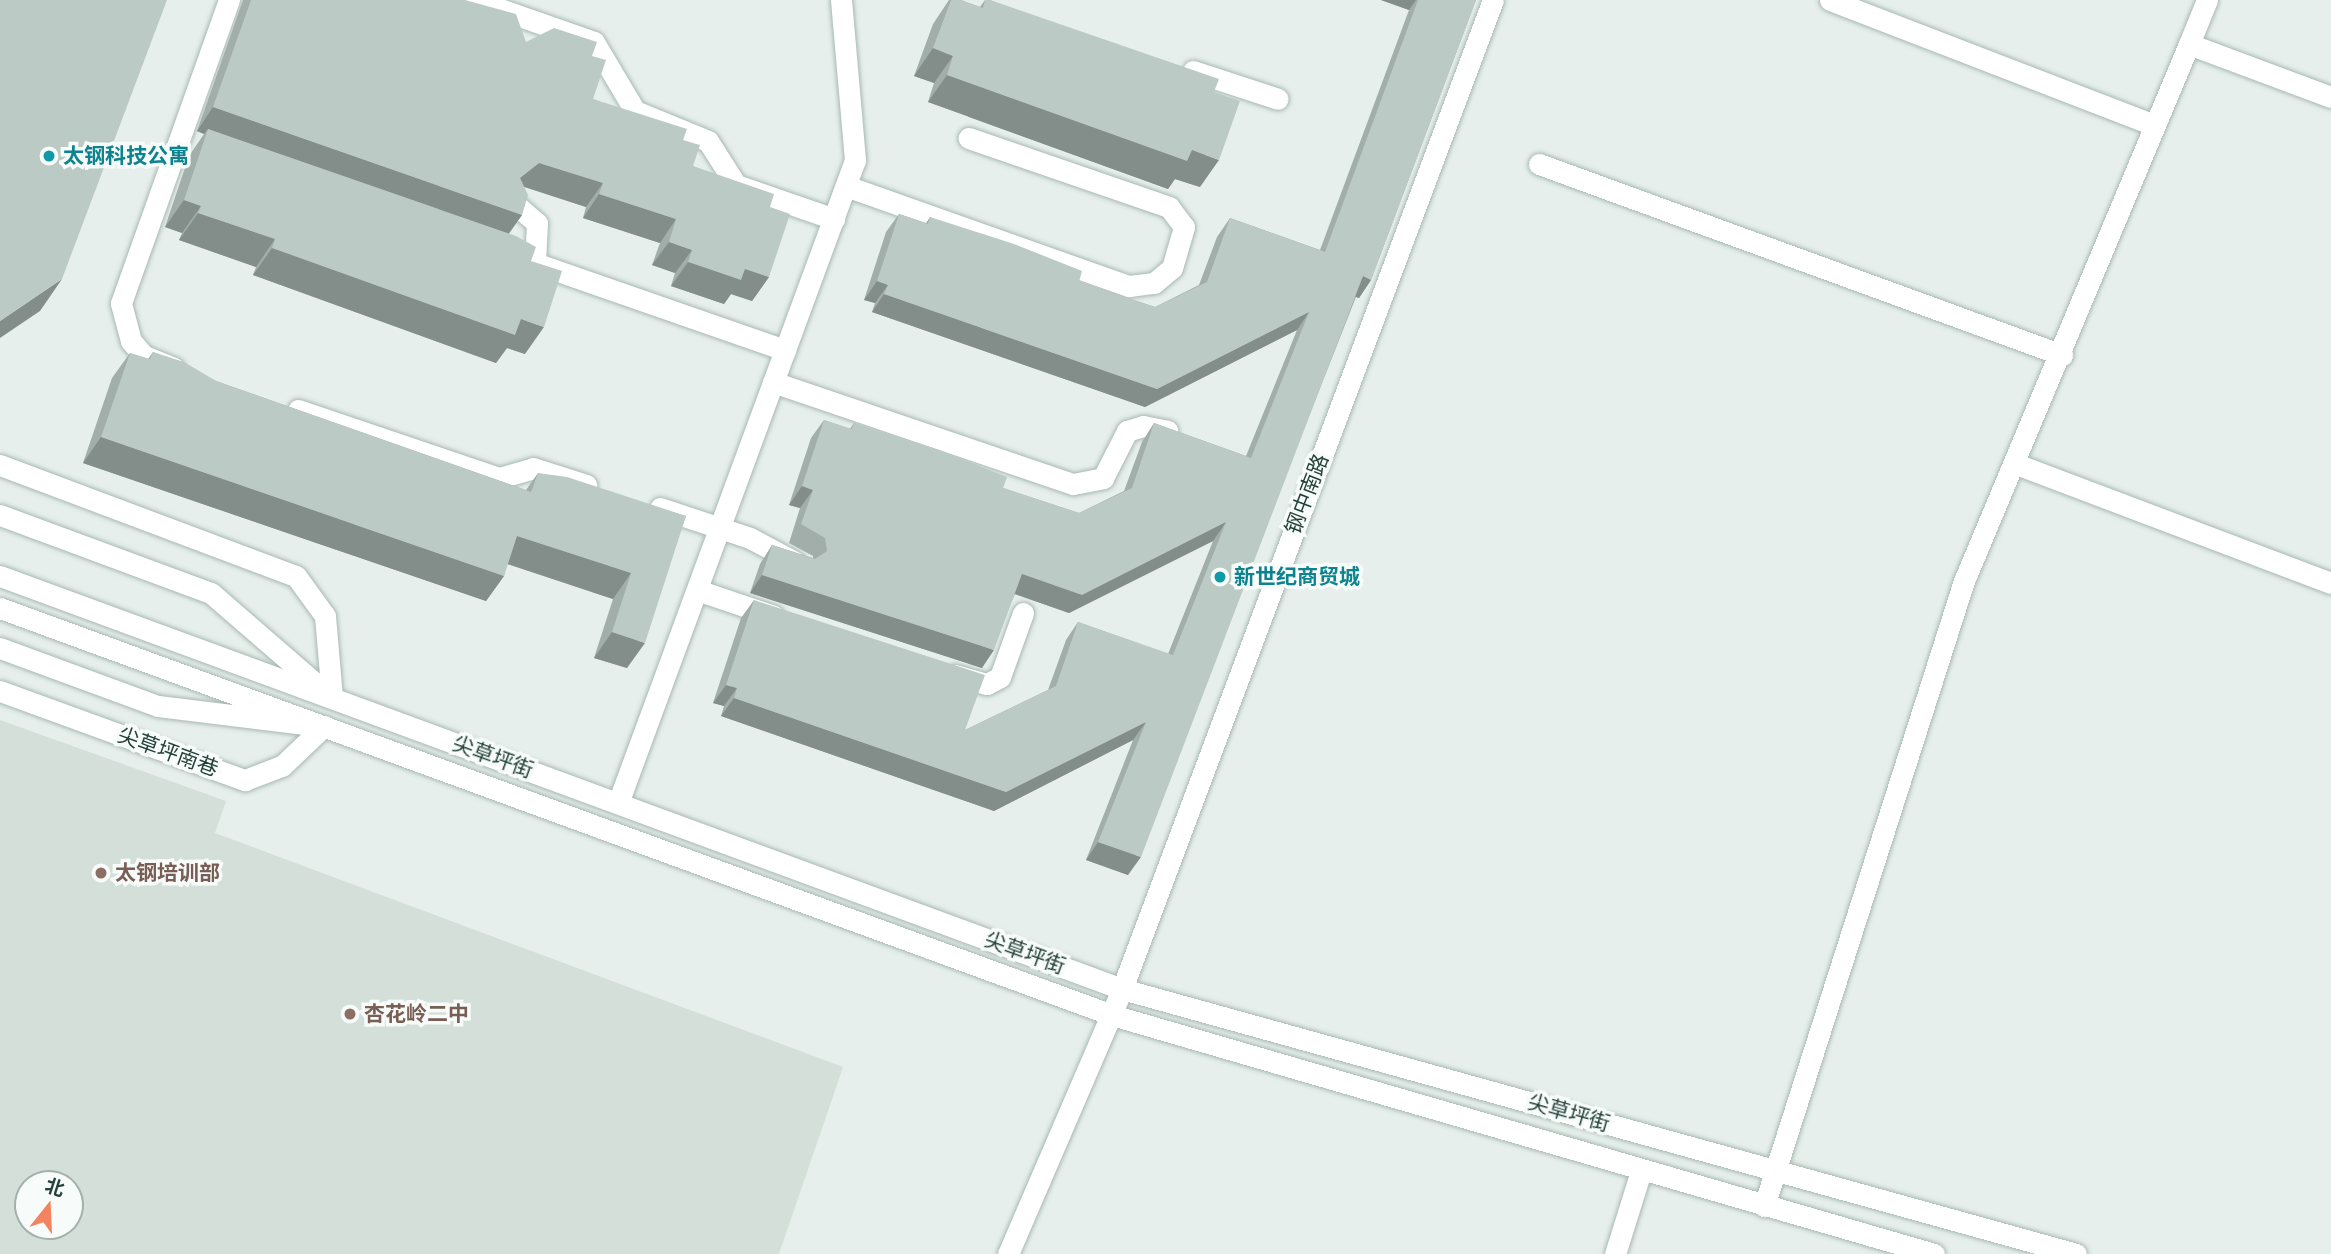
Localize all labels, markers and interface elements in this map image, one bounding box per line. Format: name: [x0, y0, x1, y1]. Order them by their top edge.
place label: 太钢科技公寓: [63, 143, 189, 169]
marker: 太钢科技公寓: [41, 148, 57, 164]
street label: 钢中南路: [1280, 450, 1334, 538]
place label: 新世纪商贸城: [1234, 564, 1360, 590]
marker: 新世纪商贸城: [1212, 569, 1228, 585]
street label: 尖草坪南巷: [114, 722, 222, 782]
street label: 尖草坪街: [449, 731, 537, 783]
place label: 太钢培训部: [115, 860, 220, 886]
marker: 太钢培训部: [93, 865, 109, 881]
street label: 尖草坪街: [981, 927, 1069, 979]
place label: 杏花岭二中: [364, 1001, 469, 1027]
marker: 杏花岭二中: [342, 1006, 358, 1022]
street label: 尖草坪街: [1525, 1089, 1613, 1137]
north arrow: [14, 1170, 84, 1240]
text: 北: [42, 1173, 68, 1201]

